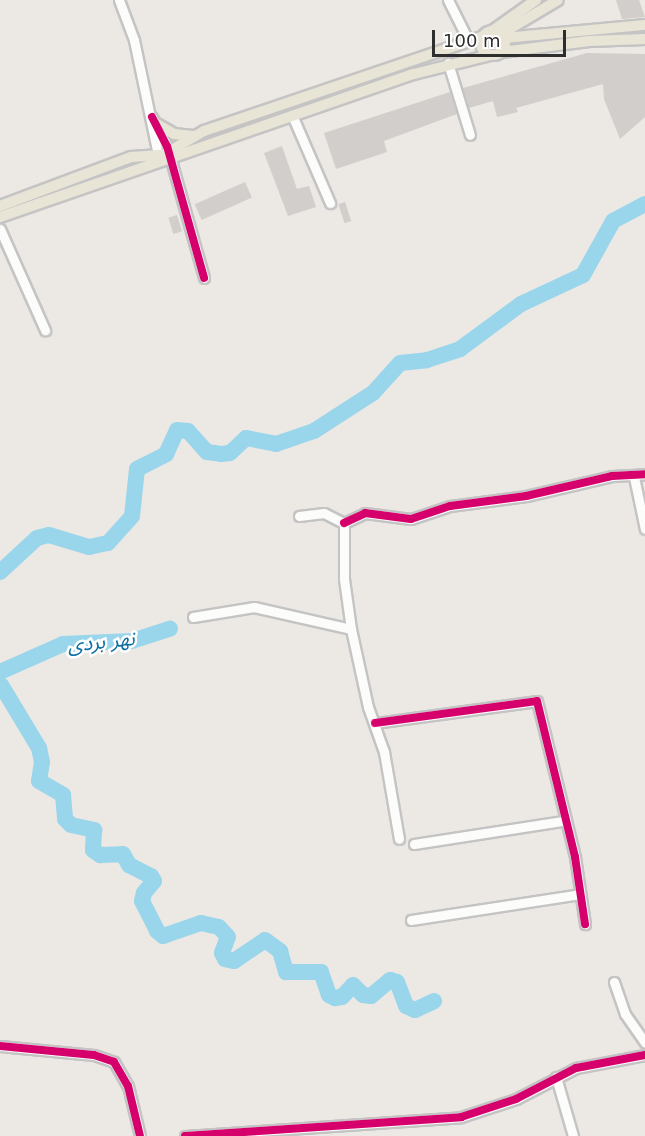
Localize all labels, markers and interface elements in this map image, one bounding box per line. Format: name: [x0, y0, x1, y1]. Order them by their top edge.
scale bar: [435, 18, 568, 56]
text: 100 m: [443, 30, 501, 51]
water label: نهر بردى: [66, 627, 136, 657]

